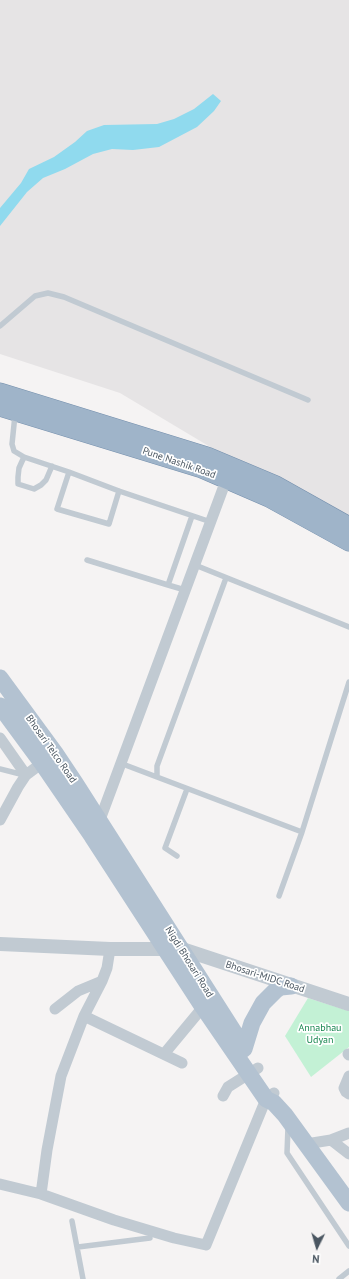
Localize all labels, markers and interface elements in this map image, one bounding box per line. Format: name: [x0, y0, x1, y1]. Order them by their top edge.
street label: Pune Nashik Road: [141, 445, 217, 481]
street label: Bhosari Telco Road: [23, 713, 79, 785]
street label: Nigdi Bhosari Road: [162, 924, 216, 1000]
street label: Bhosari-MIDC Road: [224, 959, 306, 995]
park label: Annabhau Udyan: [299, 1022, 341, 1046]
north arrow: [297, 1227, 337, 1267]
text: N: [312, 1252, 320, 1266]

